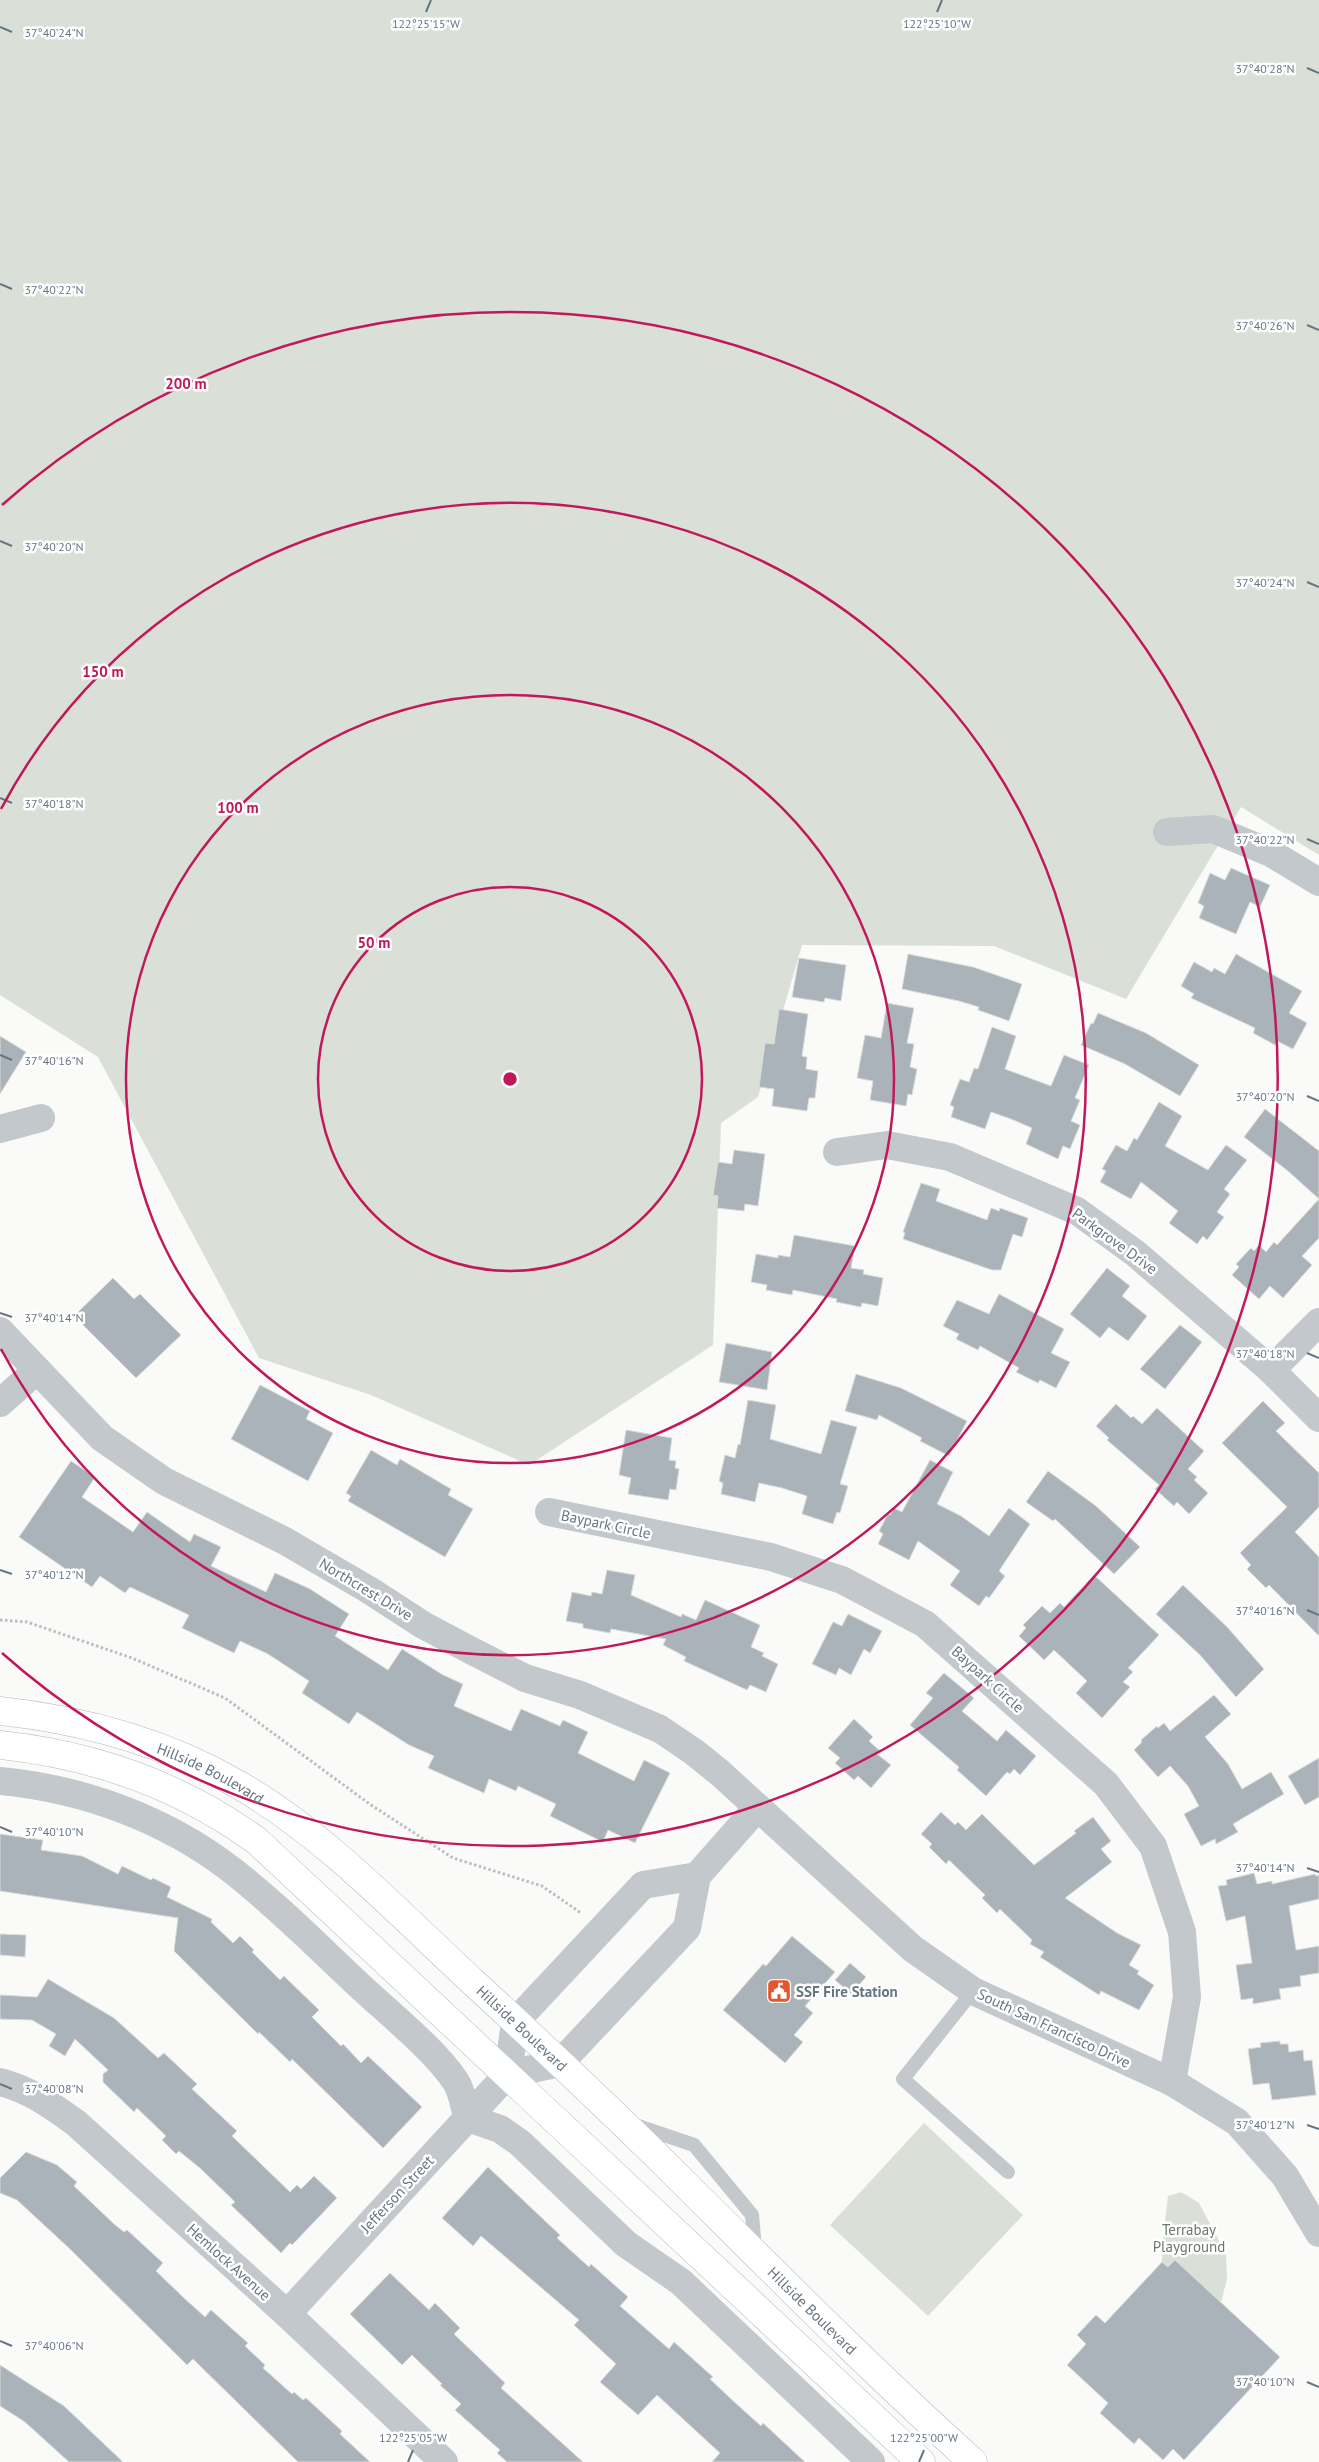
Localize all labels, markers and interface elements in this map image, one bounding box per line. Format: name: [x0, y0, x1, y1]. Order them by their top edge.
text: 122°25'15"W: [392, 16, 460, 31]
text: 122°25'10"W: [903, 16, 971, 31]
text: 37°40'24"N: [24, 25, 84, 40]
text: 37°40'28"N: [1235, 61, 1295, 76]
text: 37°40'22"N: [24, 282, 84, 297]
text: 37°40'26"N: [1235, 318, 1295, 333]
text: 200 m: [165, 374, 207, 393]
text: 37°40'20"N: [24, 539, 84, 554]
text: 37°40'24"N: [1235, 575, 1295, 590]
text: 150 m: [82, 662, 124, 681]
text: 37°40'18"N: [24, 796, 84, 811]
text: 100 m: [217, 798, 259, 817]
text: 37°40'22"N: [1235, 832, 1295, 847]
text: 50 m: [358, 933, 390, 952]
text: 37°40'16"N: [24, 1053, 84, 1068]
centre of rings: [501, 1070, 519, 1088]
text: 37°40'20"N: [1235, 1089, 1295, 1104]
street label: Parkgrove Drive: [1069, 1204, 1161, 1278]
text: 37°40'14"N: [24, 1310, 84, 1325]
text: 37°40'18"N: [1235, 1346, 1295, 1361]
street label: Baypark Circle: [559, 1505, 653, 1543]
street label: Northcrest Drive: [316, 1554, 416, 1624]
text: 37°40'12"N: [24, 1567, 84, 1582]
text: 37°40'16"N: [1235, 1603, 1295, 1618]
street label: Baypark Circle: [948, 1641, 1028, 1717]
street label: Hillside Boulevard: [154, 1738, 268, 1807]
text: 37°40'10"N: [24, 1824, 84, 1839]
text: 37°40'14"N: [1235, 1860, 1295, 1875]
public building icon: SSF Fire Station: [766, 1978, 792, 2004]
street label: Hillside Boulevard: [473, 1981, 572, 2075]
place label: SSF Fire Station: [796, 1982, 898, 2001]
street label: South San Francisco Drive: [974, 1984, 1134, 2072]
text: 37°40'08"N: [24, 2081, 84, 2096]
text: 37°40'12"N: [1235, 2117, 1295, 2132]
street label: Jefferson Street: [356, 2151, 438, 2237]
street label: Hemlock Avenue: [183, 2219, 275, 2305]
park label: Terrabay Playground: [1153, 2220, 1225, 2256]
street label: Hillside Boulevard: [764, 2262, 861, 2358]
text: 37°40'06"N: [24, 2338, 84, 2353]
text: 37°40'10"N: [1235, 2374, 1295, 2389]
text: 122°25'05"W: [379, 2430, 447, 2445]
text: 122°25'00"W: [890, 2430, 958, 2445]

